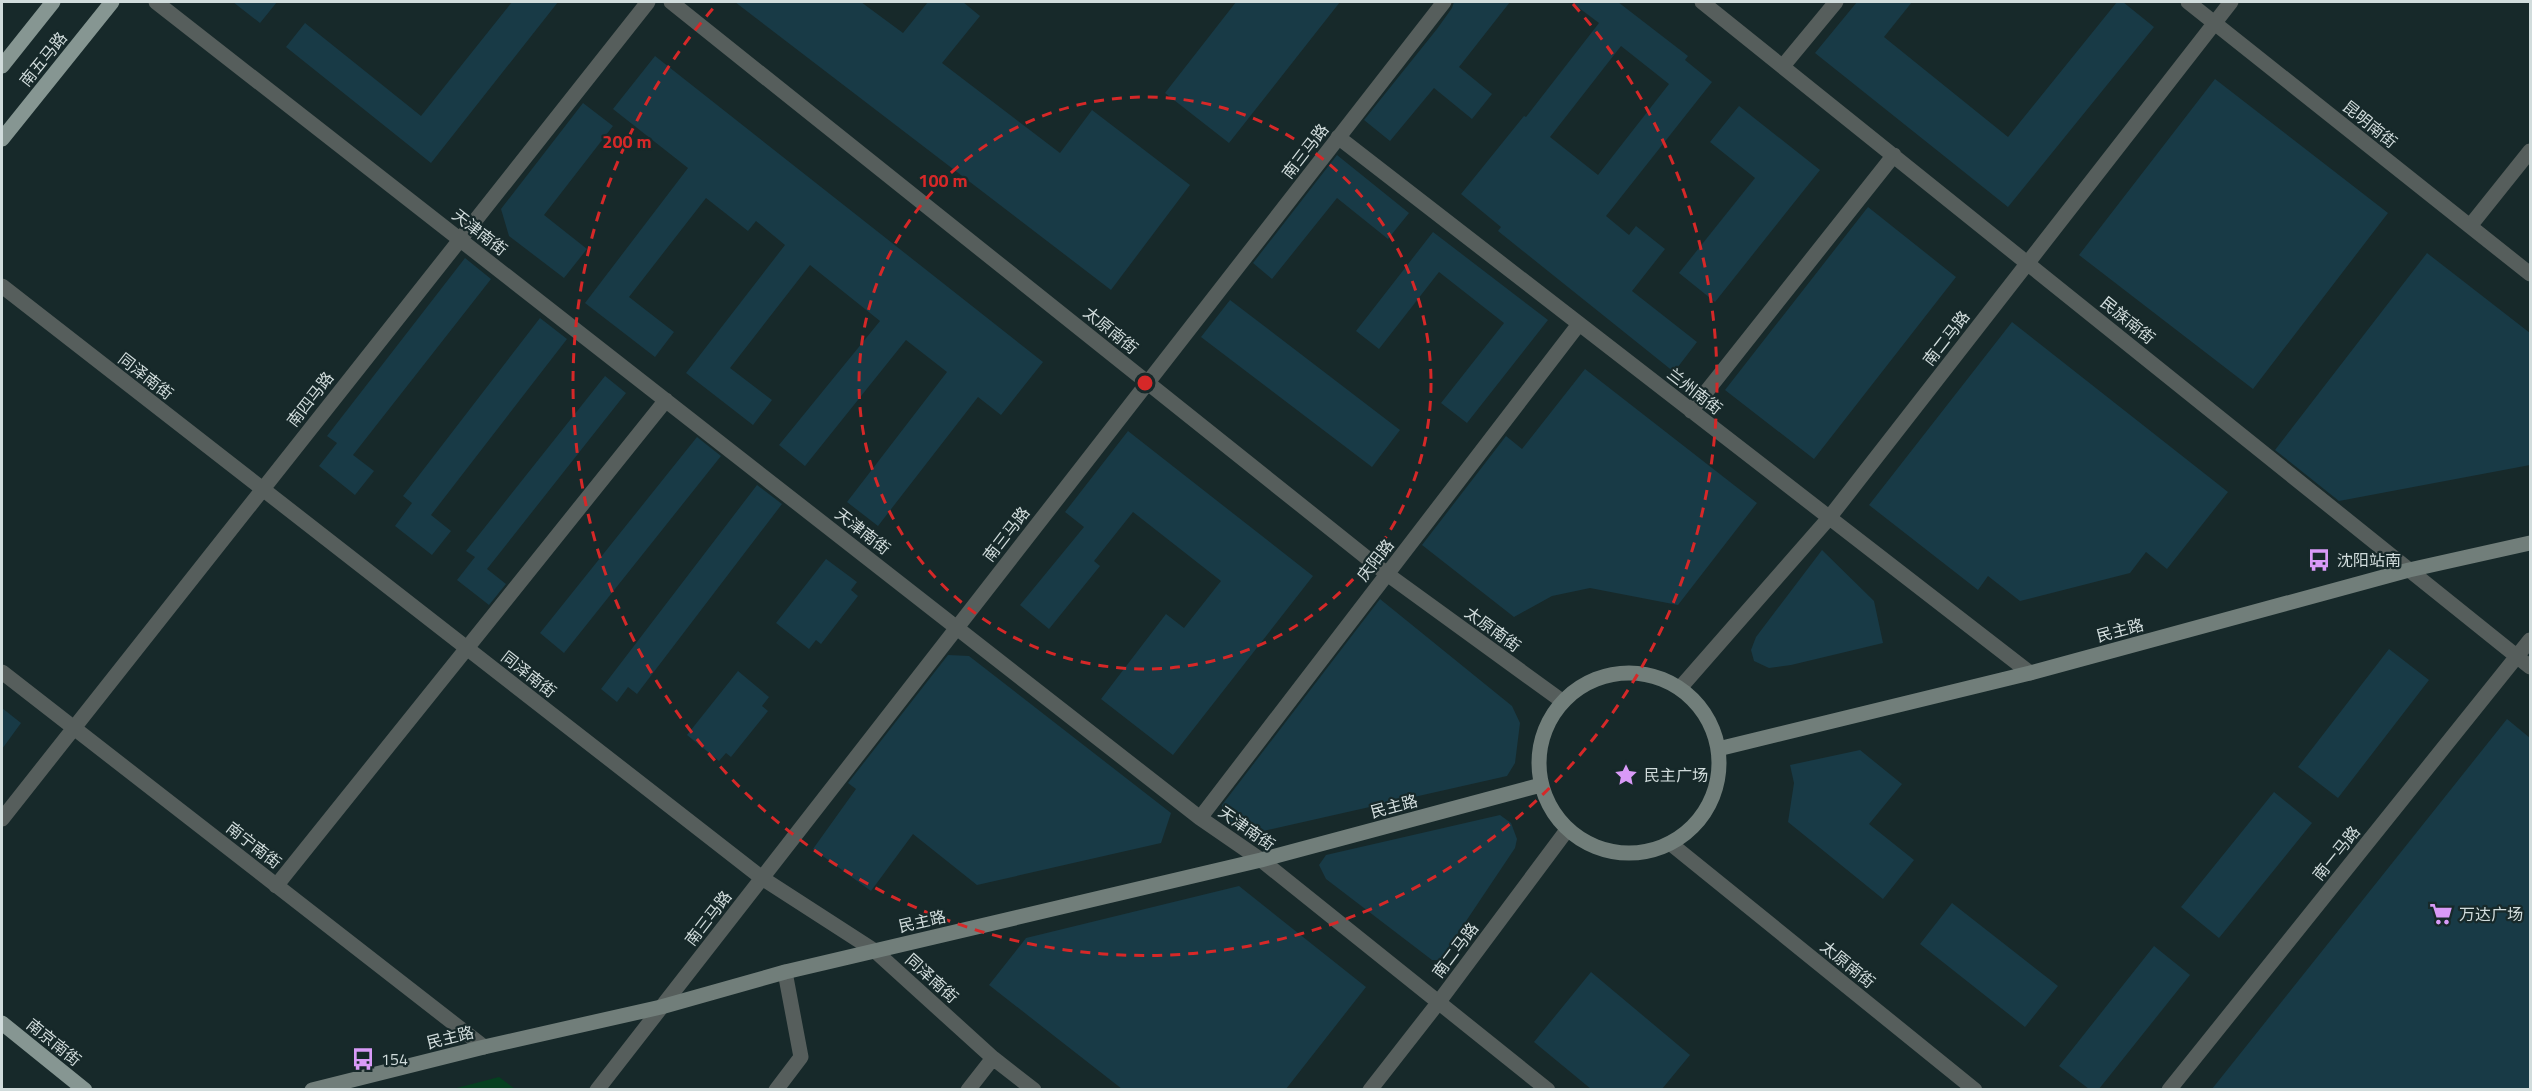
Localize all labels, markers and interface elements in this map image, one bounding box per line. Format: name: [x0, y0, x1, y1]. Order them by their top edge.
street label: 南五马路: [14, 27, 72, 91]
street label: 昆明南街: [2338, 95, 2402, 153]
street label: 南三马路: [1276, 118, 1334, 184]
text: 200 m: [602, 128, 652, 155]
text: 100 m: [918, 167, 968, 194]
street label: 天津南街: [447, 203, 513, 261]
street label: 民族南街: [2096, 291, 2160, 349]
street label: 太原南街: [1079, 301, 1143, 359]
street label: 南二马路: [1917, 305, 1975, 371]
street label: 同泽南街: [113, 347, 179, 405]
street label: 兰州南街: [1662, 362, 1728, 420]
street label: 南四马路: [281, 366, 339, 432]
centre of rings: [1135, 373, 1155, 393]
street label: 南三马路: [977, 501, 1035, 567]
street label: 天津南街: [830, 502, 896, 560]
street label: 庆阳路: [1351, 534, 1399, 586]
bus stop icon: 沈阳站南: [2306, 547, 2332, 573]
place label: 沈阳站南: [2337, 548, 2401, 572]
street label: 太原南街: [1460, 600, 1526, 658]
street label: 民主路: [2094, 612, 2146, 648]
street label: 同泽南街: [496, 645, 562, 703]
place icon: 民主广场: [1613, 762, 1639, 788]
place label: 民主广场: [1644, 763, 1708, 787]
street label: 民主路: [1368, 788, 1420, 824]
street label: 天津南街: [1214, 800, 1280, 856]
street label: 南宁南街: [221, 816, 287, 874]
street label: 南一马路: [2307, 821, 2365, 885]
street label: 南三马路: [679, 885, 737, 951]
supermarket icon: 万达广场: [2428, 901, 2454, 927]
place label: 万达广场: [2459, 902, 2523, 926]
street label: 民主路: [896, 904, 948, 938]
street label: 南二马路: [1426, 917, 1484, 983]
street label: 太原南街: [1816, 935, 1880, 993]
street label: 同泽南街: [900, 948, 964, 1008]
street label: 南京南街: [22, 1013, 86, 1071]
street label: 民主路: [424, 1020, 476, 1054]
bus stop icon: 154: [350, 1046, 376, 1072]
place label: 154: [381, 1047, 408, 1071]

